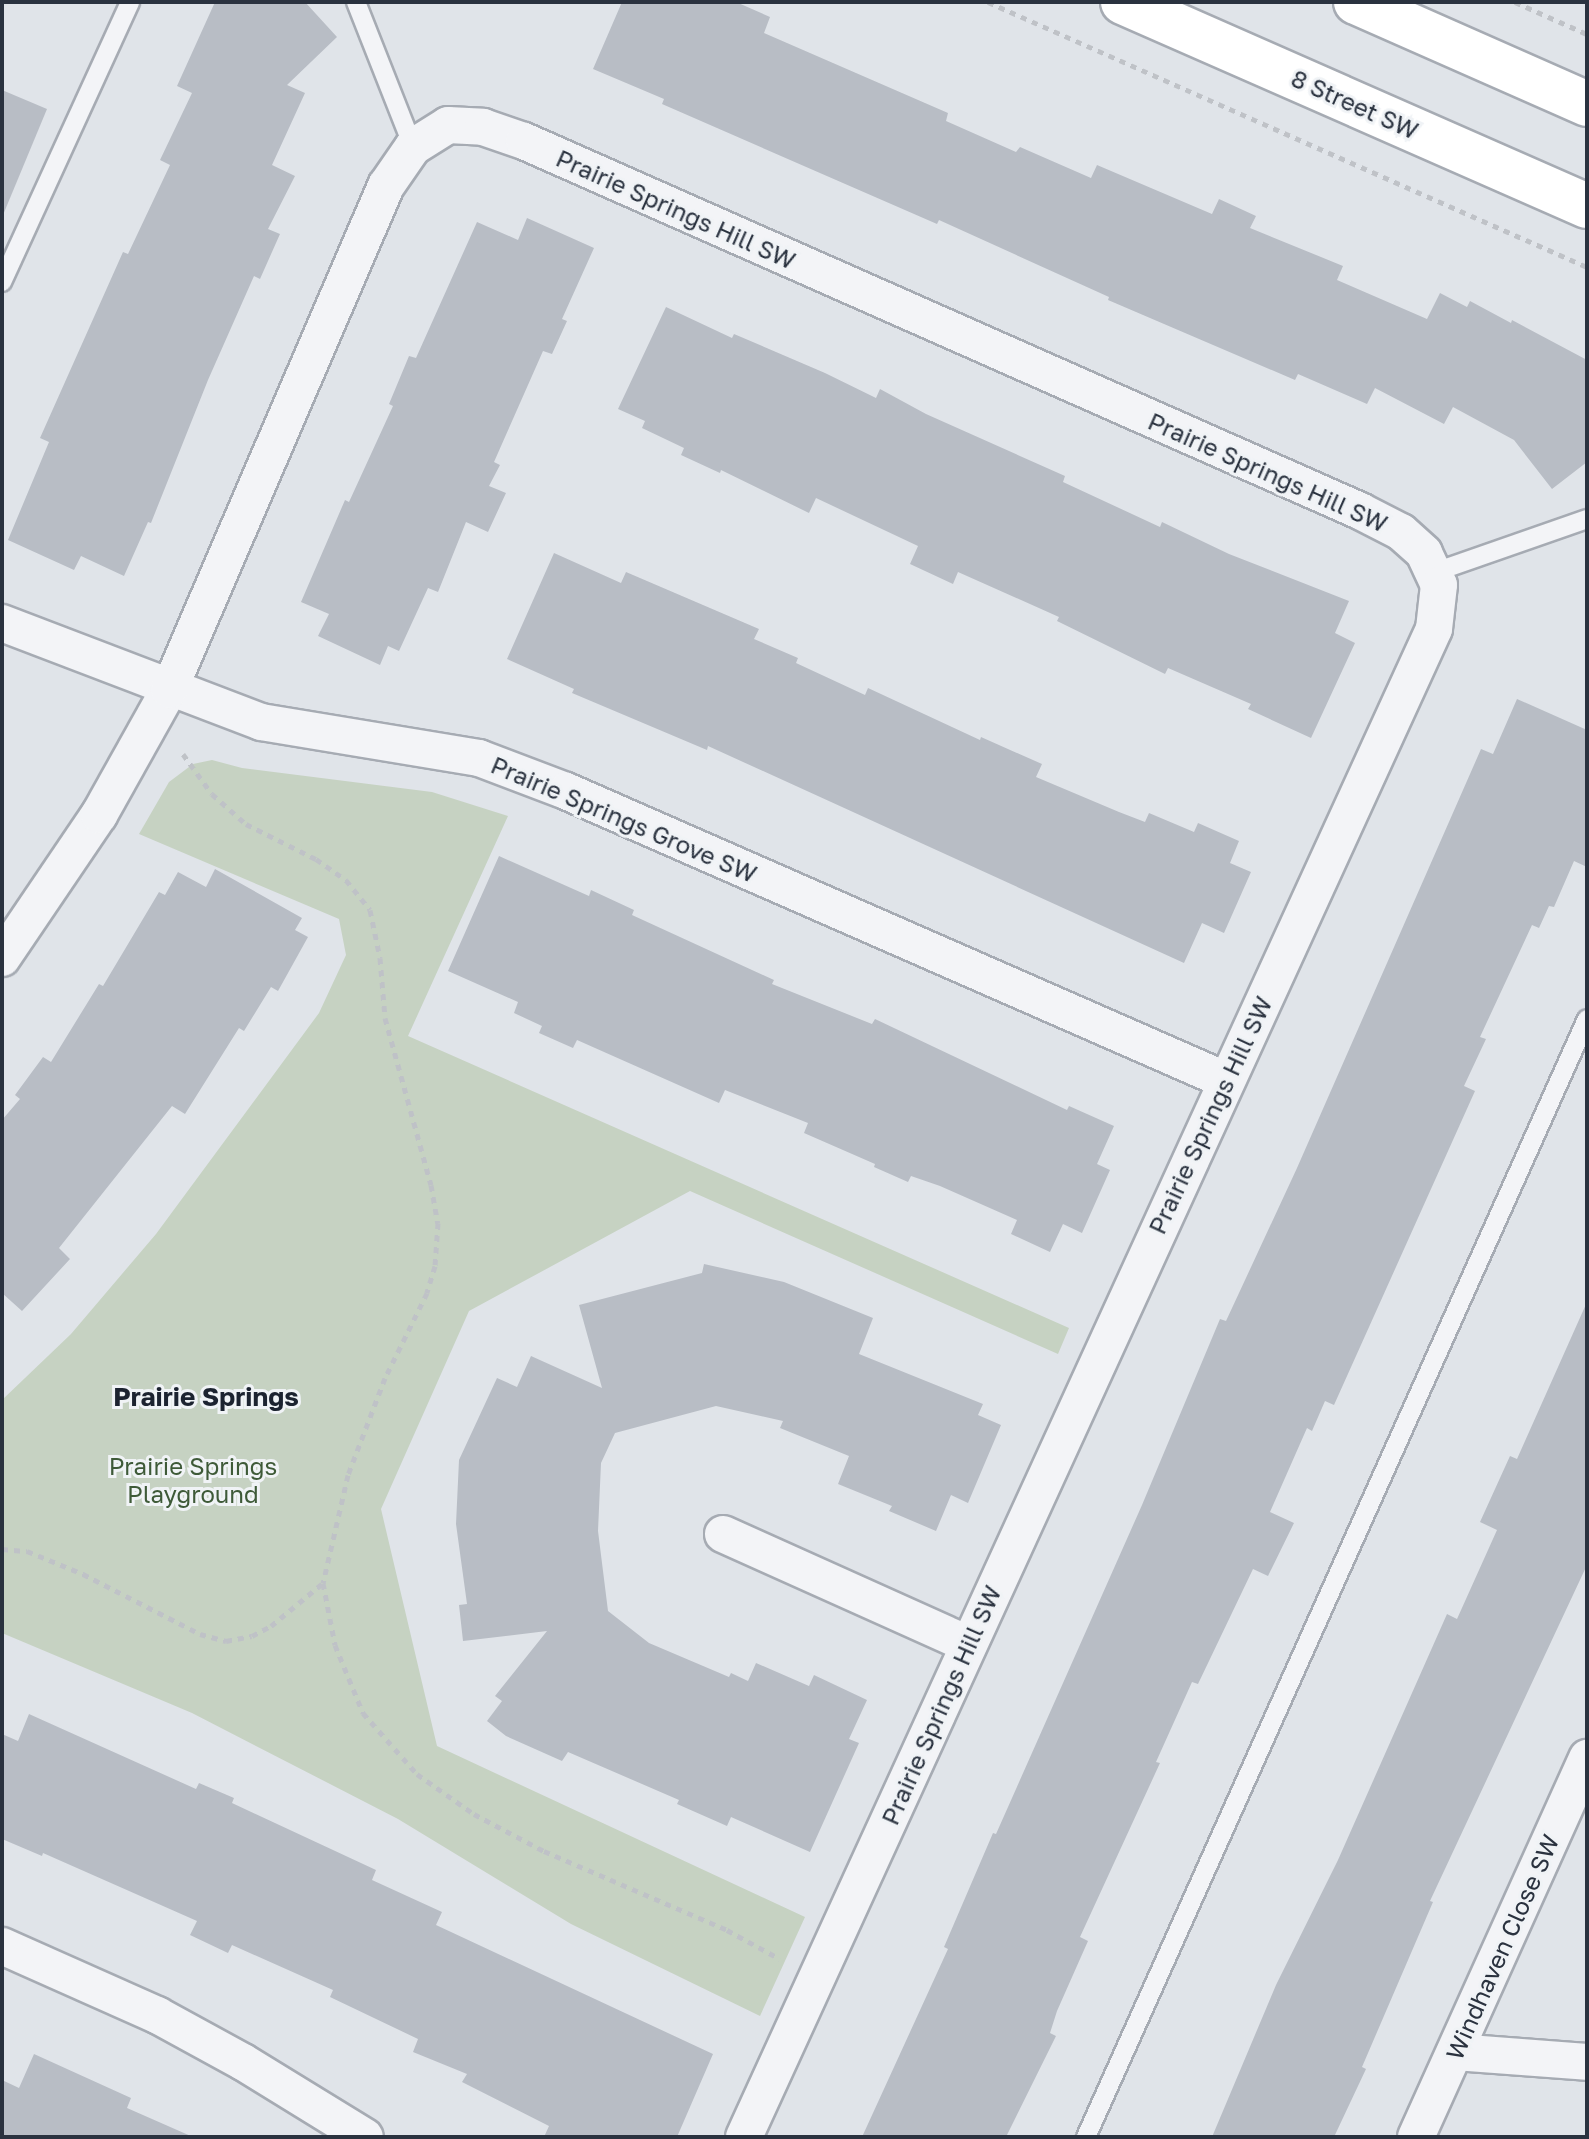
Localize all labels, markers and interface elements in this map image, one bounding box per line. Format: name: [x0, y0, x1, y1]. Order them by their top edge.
street label: 8 Street SW: [1287, 63, 1423, 145]
street label: Prairie Springs Hill SW: [552, 143, 800, 275]
street label: Prairie Springs Hill SW: [1144, 406, 1392, 538]
street label: Prairie Springs Grove SW: [487, 750, 761, 888]
street label: Prairie Springs Hill SW: [1142, 992, 1278, 1238]
district label: Prairie Springs: [113, 1381, 299, 1413]
park label: Prairie Springs Playground: [109, 1452, 277, 1508]
street label: Prairie Springs Hill SW: [875, 1581, 1007, 1829]
street label: Windhaven Close SW: [1439, 1830, 1565, 2064]

